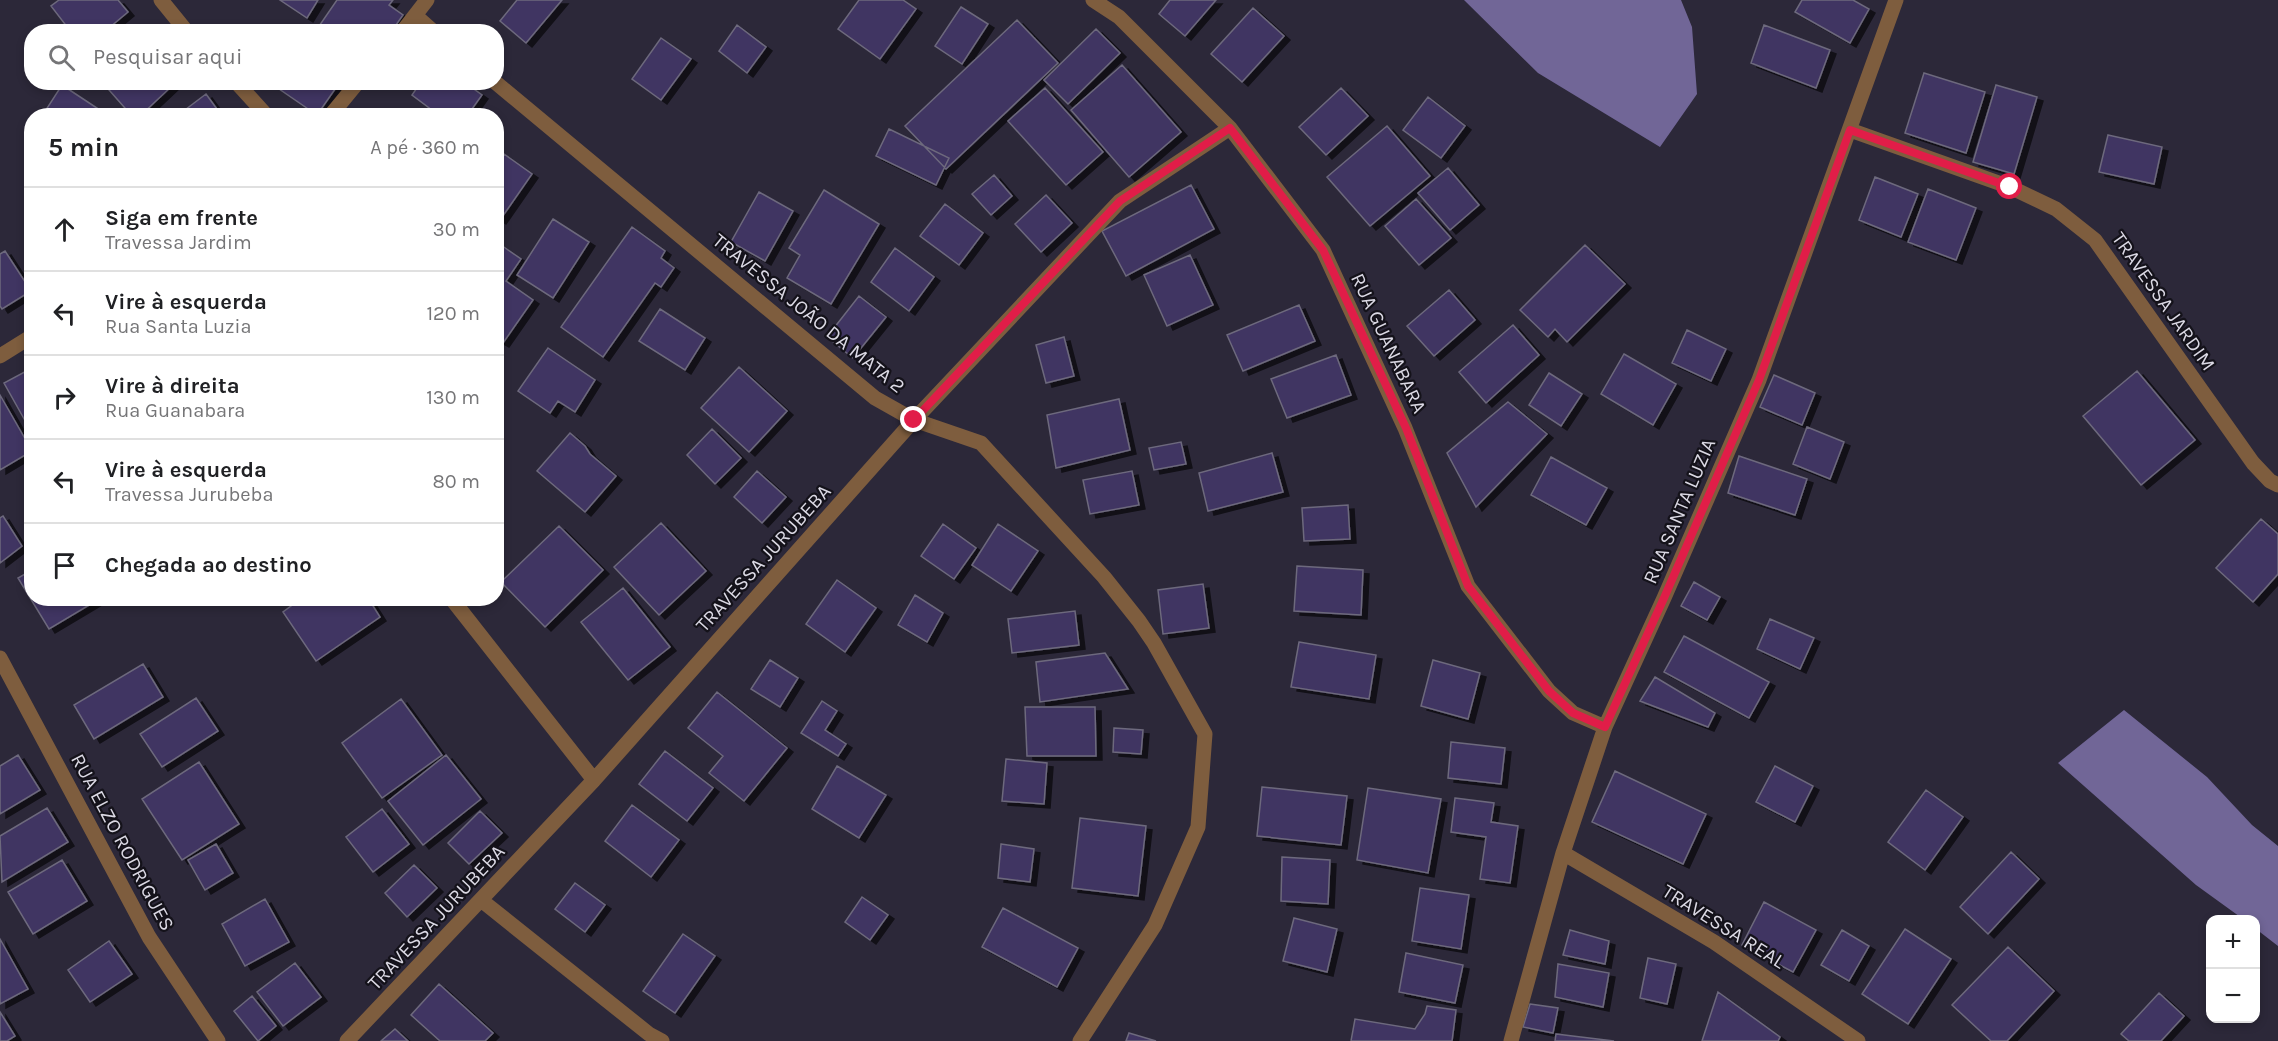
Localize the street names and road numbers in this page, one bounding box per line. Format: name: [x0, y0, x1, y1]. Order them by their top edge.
street label: TRAVESSA JARDIM: [2107, 228, 2220, 375]
street label: TRAVESSA JOÃO DA MATA 2: [708, 229, 909, 398]
street label: RUA GUANABARA: [1346, 270, 1431, 417]
street label: RUA SANTA LUZIA: [1638, 435, 1720, 587]
street label: TRAVESSA JURUBEBA: [691, 480, 836, 637]
street label: RUA ELZO RODRIGUES: [66, 750, 179, 935]
street label: TRAVESSA JURUBEBA: [363, 840, 510, 995]
street label: TRAVESSA REAL: [1658, 879, 1790, 974]

